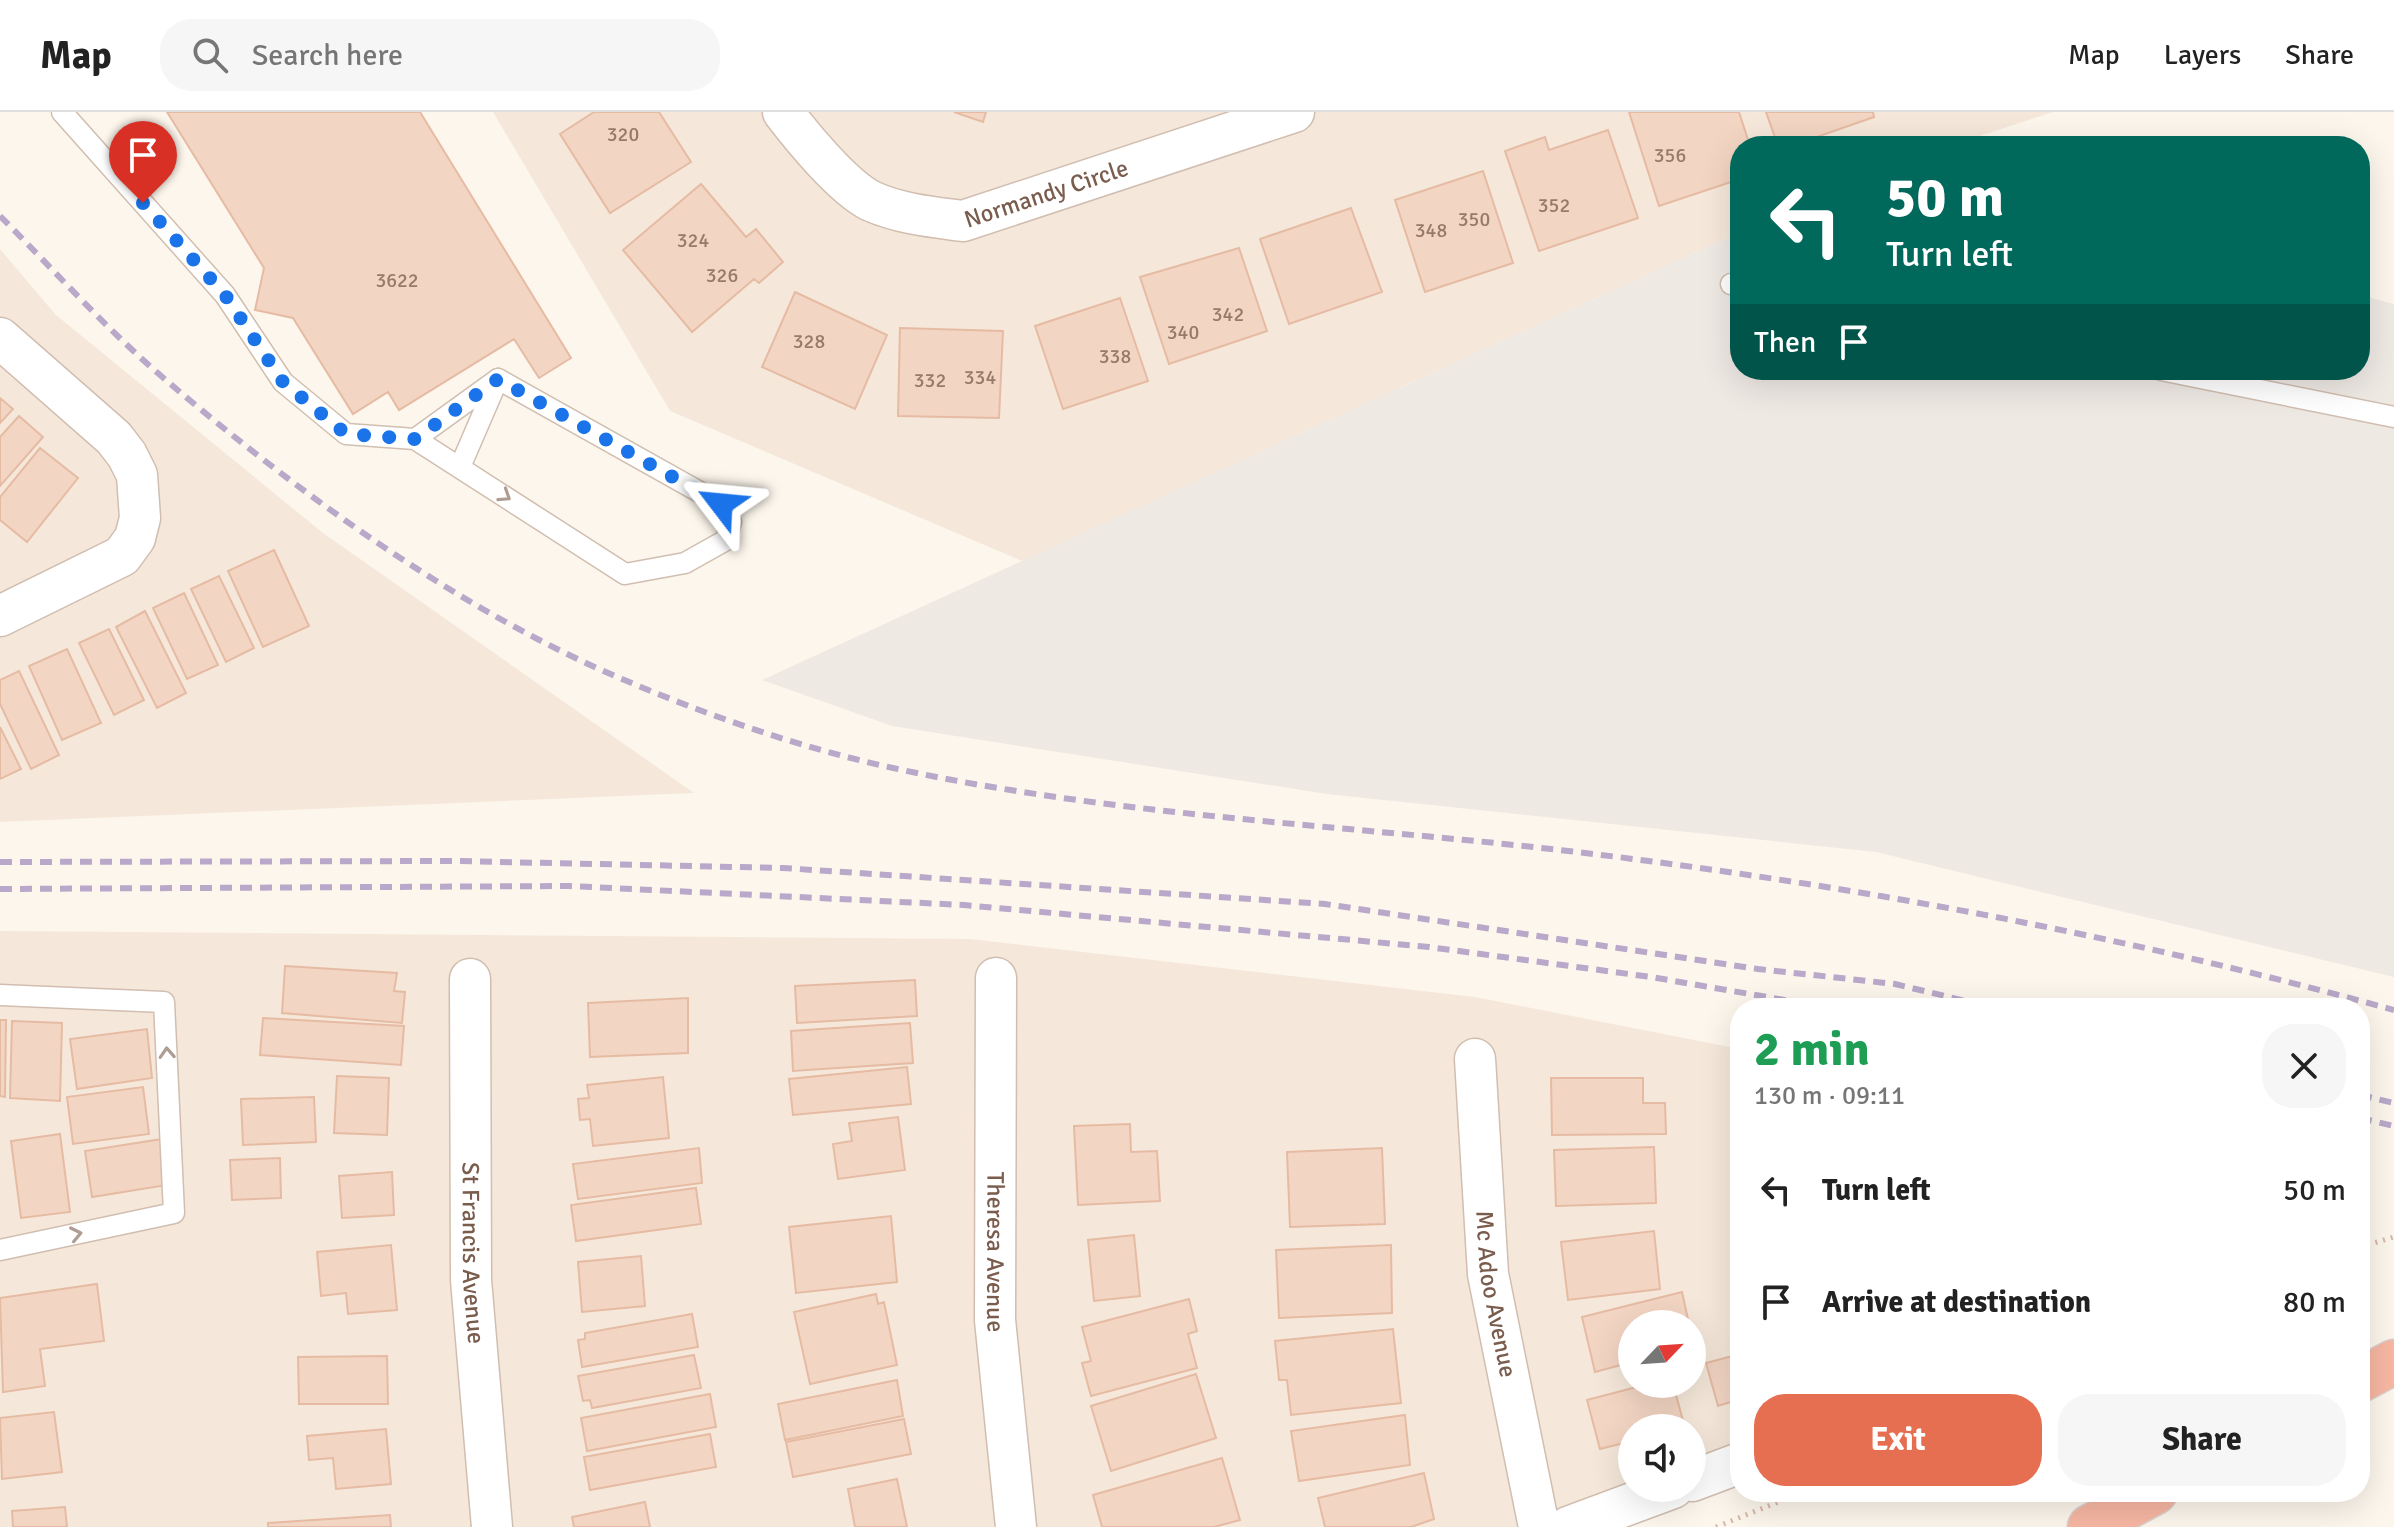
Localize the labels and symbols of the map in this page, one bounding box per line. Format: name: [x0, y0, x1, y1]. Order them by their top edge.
pin: [109, 121, 177, 203]
house number: 320: [607, 122, 639, 147]
house number: 356: [1654, 143, 1686, 168]
street label: Normandy Circle: [960, 153, 1132, 235]
house number: 352: [1538, 193, 1570, 218]
house number: 350: [1458, 207, 1490, 232]
house number: 348: [1415, 218, 1447, 243]
house number: 324: [677, 228, 709, 253]
house number: 326: [706, 263, 738, 288]
house number: 3622: [375, 268, 419, 293]
house number: 342: [1212, 302, 1244, 327]
house number: 340: [1167, 320, 1199, 345]
house number: 328: [793, 329, 825, 354]
house number: 338: [1099, 344, 1131, 369]
house number: 334: [964, 365, 996, 390]
house number: 332: [914, 368, 946, 393]
position arrow: [679, 462, 763, 546]
one-way arrow: [496, 487, 511, 502]
one-way arrow: [158, 1046, 175, 1059]
street label: St Francis Avenue: [456, 1162, 491, 1345]
street label: Theresa Avenue: [980, 1172, 1011, 1334]
street label: Mc Adoo Avenue: [1469, 1210, 1523, 1380]
one-way arrow: [69, 1226, 83, 1243]
north arrow: [1618, 1310, 1706, 1398]

